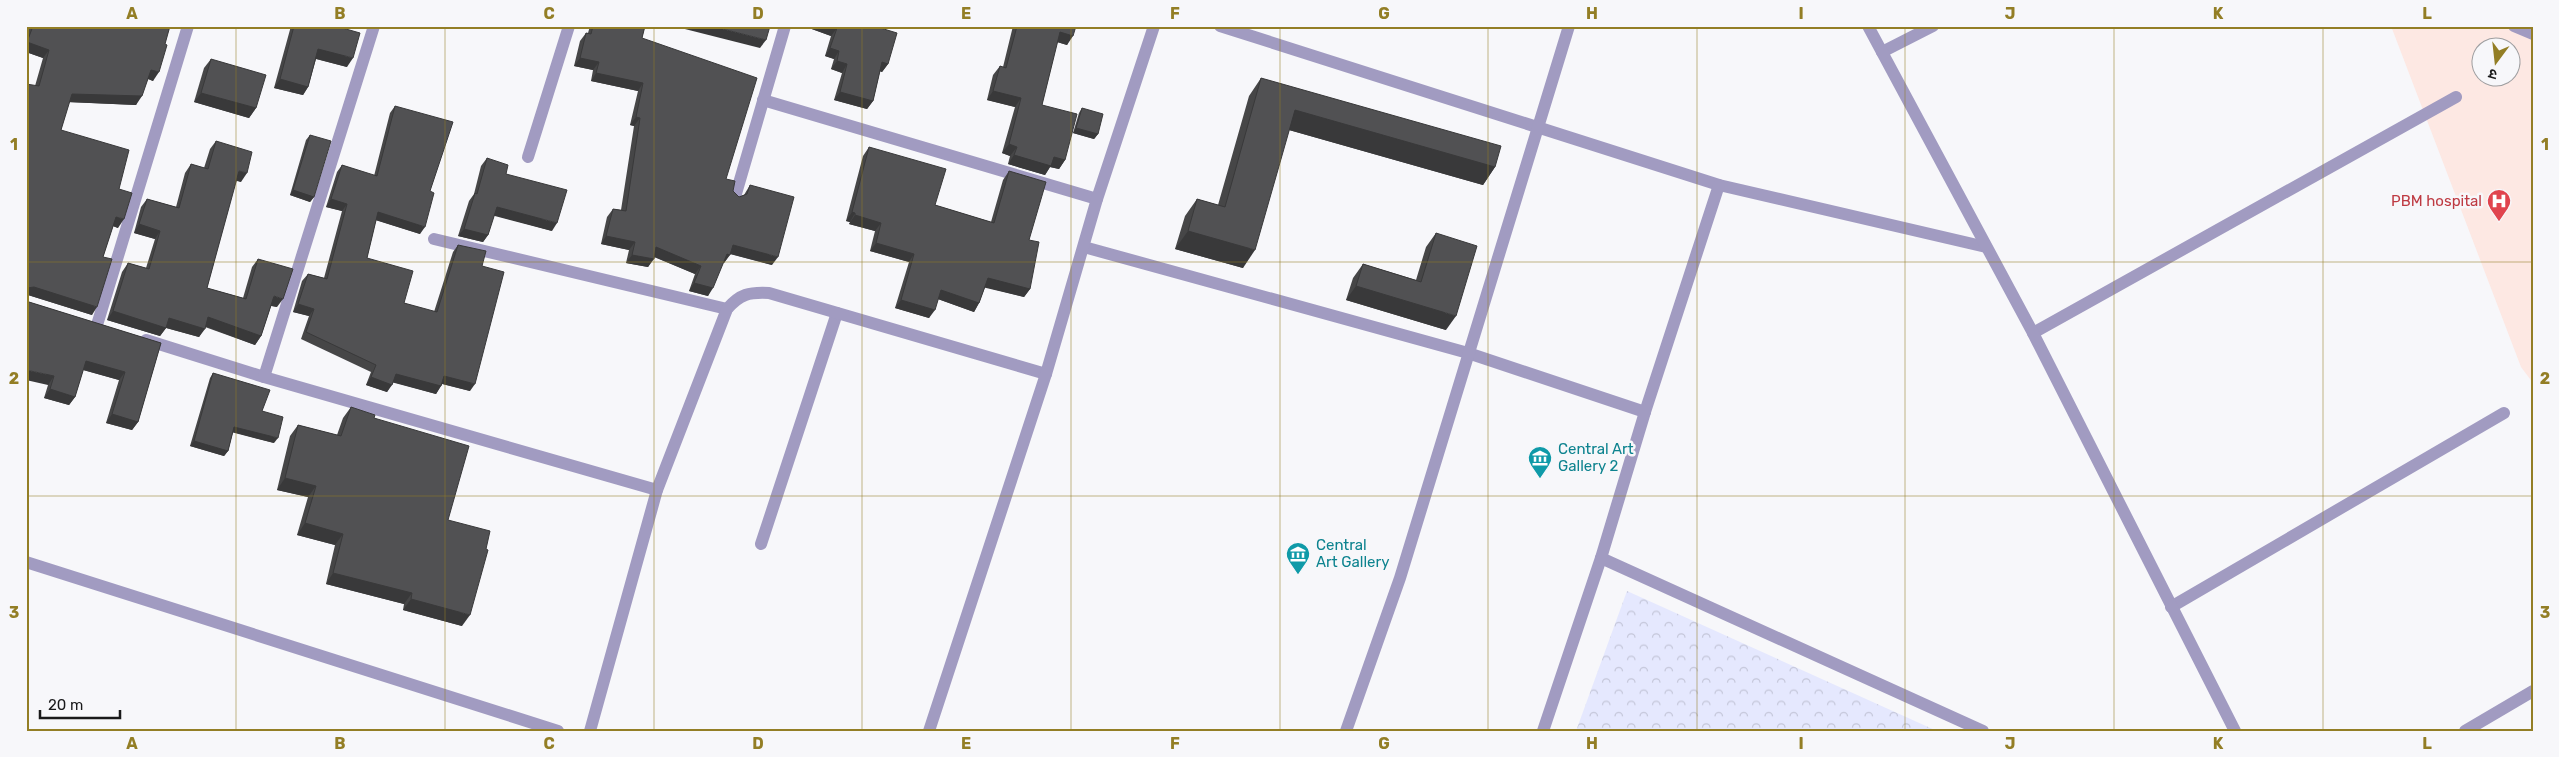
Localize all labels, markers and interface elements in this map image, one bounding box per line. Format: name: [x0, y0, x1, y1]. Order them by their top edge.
text: A: [126, 4, 138, 23]
text: B: [334, 4, 346, 23]
text: C: [543, 4, 555, 23]
text: D: [752, 4, 764, 23]
text: E: [961, 4, 971, 23]
text: F: [1170, 4, 1180, 23]
text: G: [1378, 4, 1390, 23]
text: H: [1586, 4, 1598, 23]
text: I: [1798, 4, 1804, 23]
text: J: [2005, 4, 2015, 23]
text: K: [2213, 4, 2224, 23]
text: L: [2422, 4, 2432, 23]
north arrow: [2472, 38, 2522, 88]
text: उ: [2486, 65, 2499, 83]
text: 1: [10, 135, 18, 154]
text: 1: [2541, 135, 2549, 154]
hospital icon: PBM hospital: [2486, 188, 2512, 222]
place label: PBM hospital: [2391, 192, 2482, 210]
text: 2: [9, 369, 19, 388]
text: 2: [2540, 369, 2550, 388]
place label: Central Art Gallery 2: [1558, 440, 1634, 475]
museum icon: Central Art Gallery 2: [1527, 445, 1553, 479]
place label: Central Art Gallery: [1316, 536, 1389, 571]
museum icon: Central Art Gallery: [1285, 541, 1311, 575]
text: 3: [9, 603, 19, 622]
text: 3: [2540, 603, 2550, 622]
scale bar: [40, 687, 120, 719]
text: 20 m: [48, 696, 83, 714]
text: A: [126, 734, 138, 753]
text: B: [334, 734, 346, 753]
text: C: [543, 734, 555, 753]
text: D: [752, 734, 764, 753]
text: E: [961, 734, 971, 753]
text: F: [1170, 734, 1180, 753]
text: G: [1378, 734, 1390, 753]
text: H: [1586, 734, 1598, 753]
text: I: [1798, 734, 1804, 753]
text: J: [2005, 734, 2015, 753]
text: K: [2213, 734, 2224, 753]
text: L: [2422, 734, 2432, 753]

